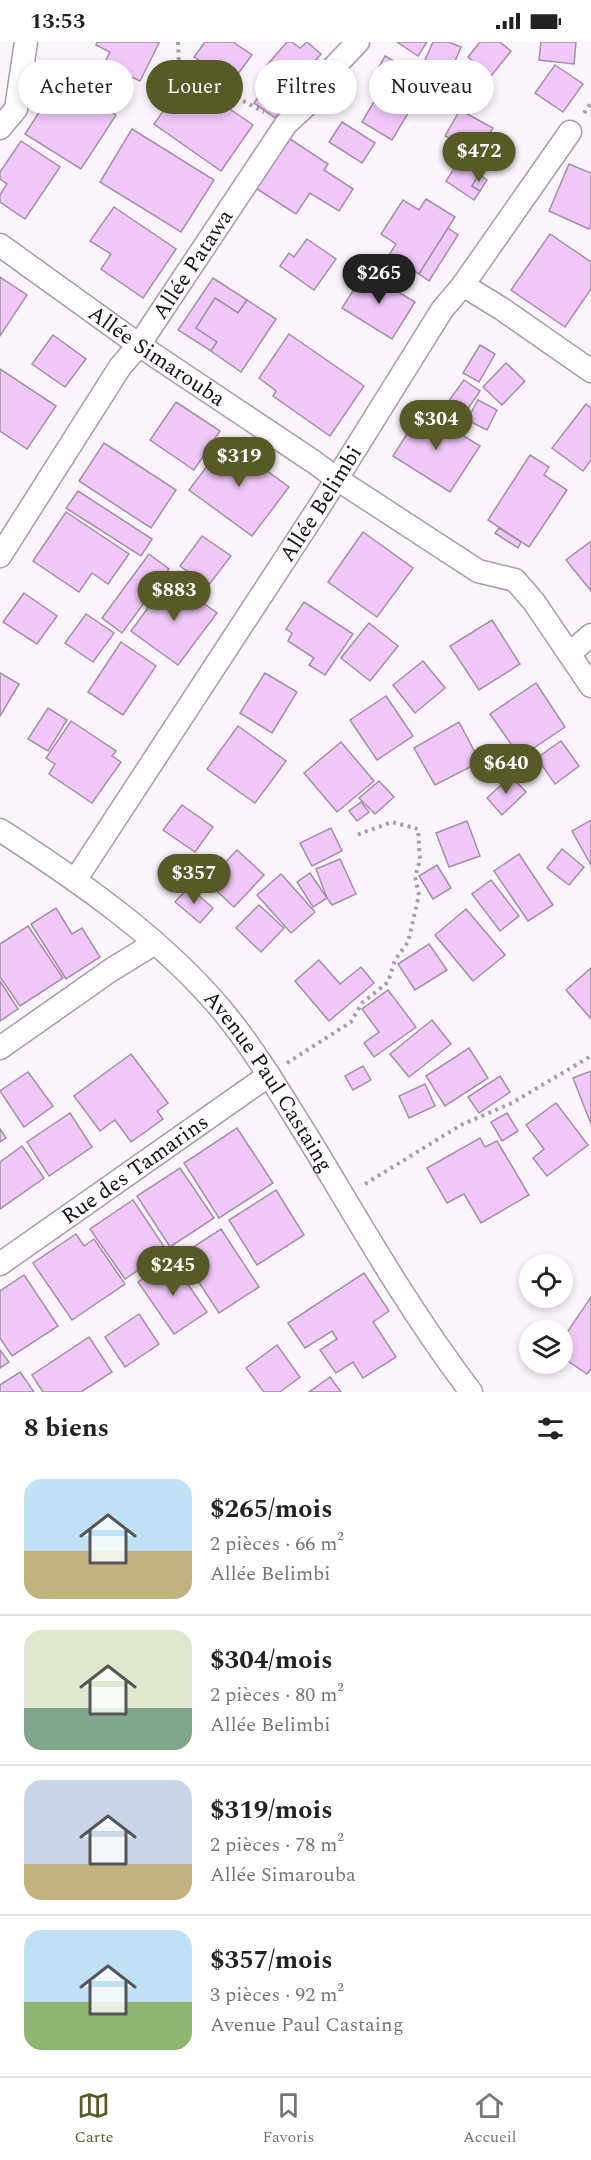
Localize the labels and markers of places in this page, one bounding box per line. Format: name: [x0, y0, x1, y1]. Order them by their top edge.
pin: $472: [443, 132, 515, 183]
pin: $265: [343, 254, 415, 305]
pin: $304: [400, 400, 472, 451]
pin: $319: [203, 437, 275, 488]
pin: $883: [138, 571, 210, 622]
pin: $640: [470, 744, 542, 795]
pin: $357: [158, 854, 230, 905]
pin: $245: [137, 1246, 209, 1297]

